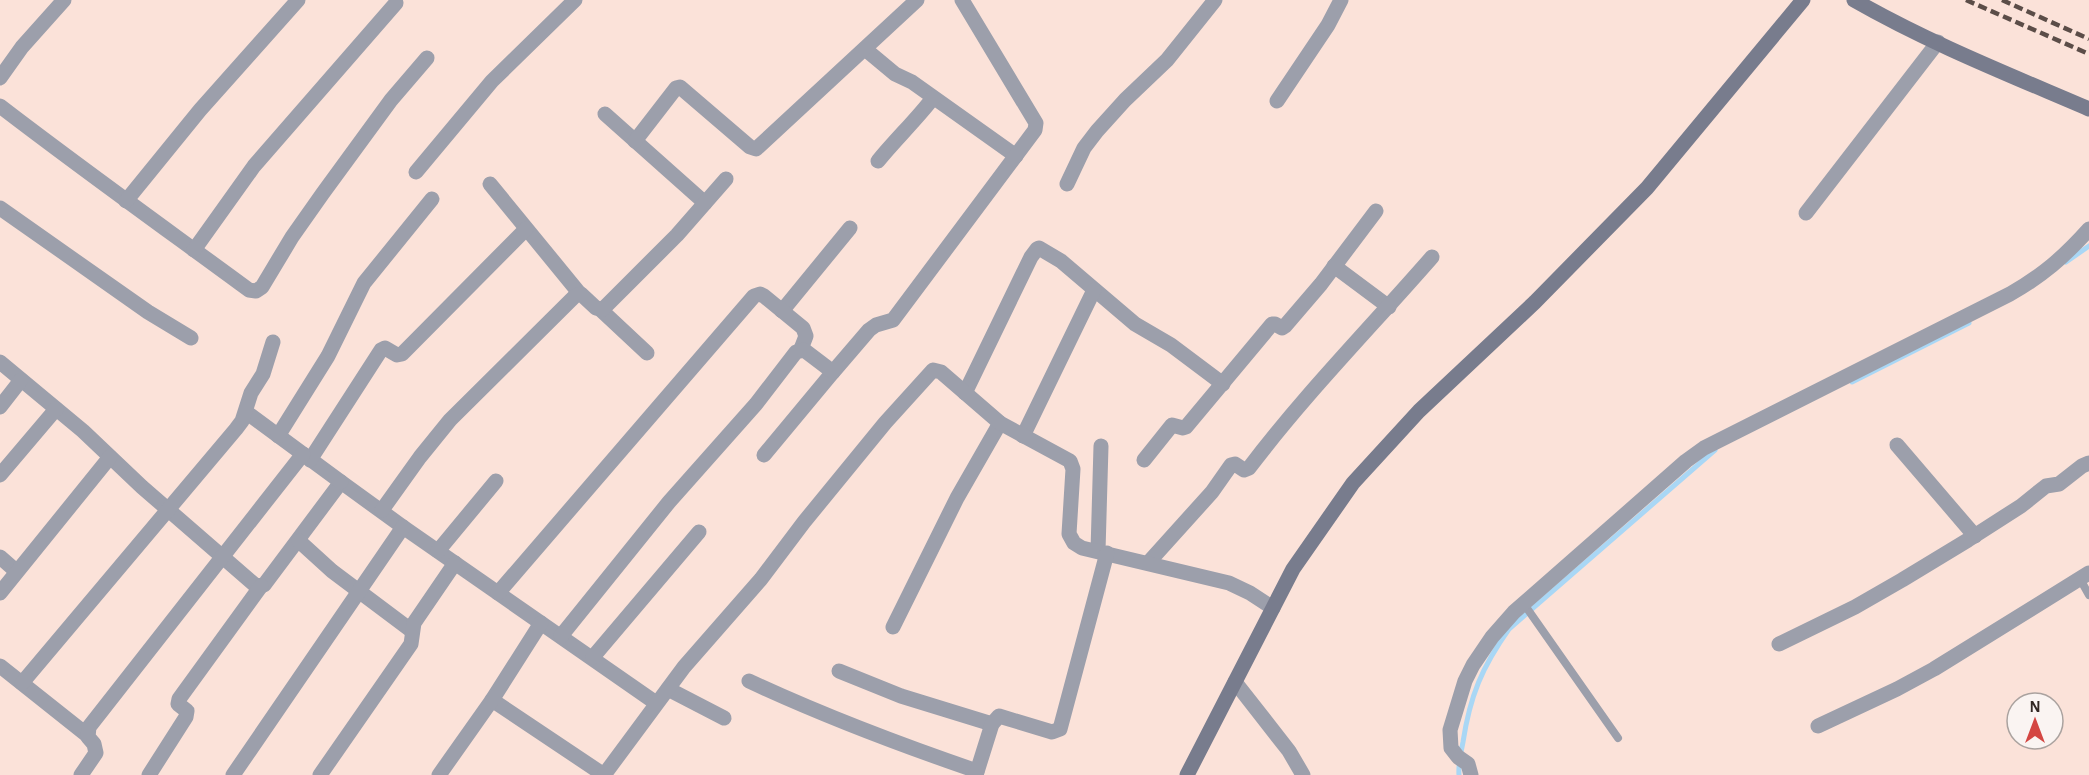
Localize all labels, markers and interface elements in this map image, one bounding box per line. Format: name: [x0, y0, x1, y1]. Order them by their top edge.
north arrow: [2005, 691, 2065, 751]
text: N: [2029, 699, 2041, 715]

